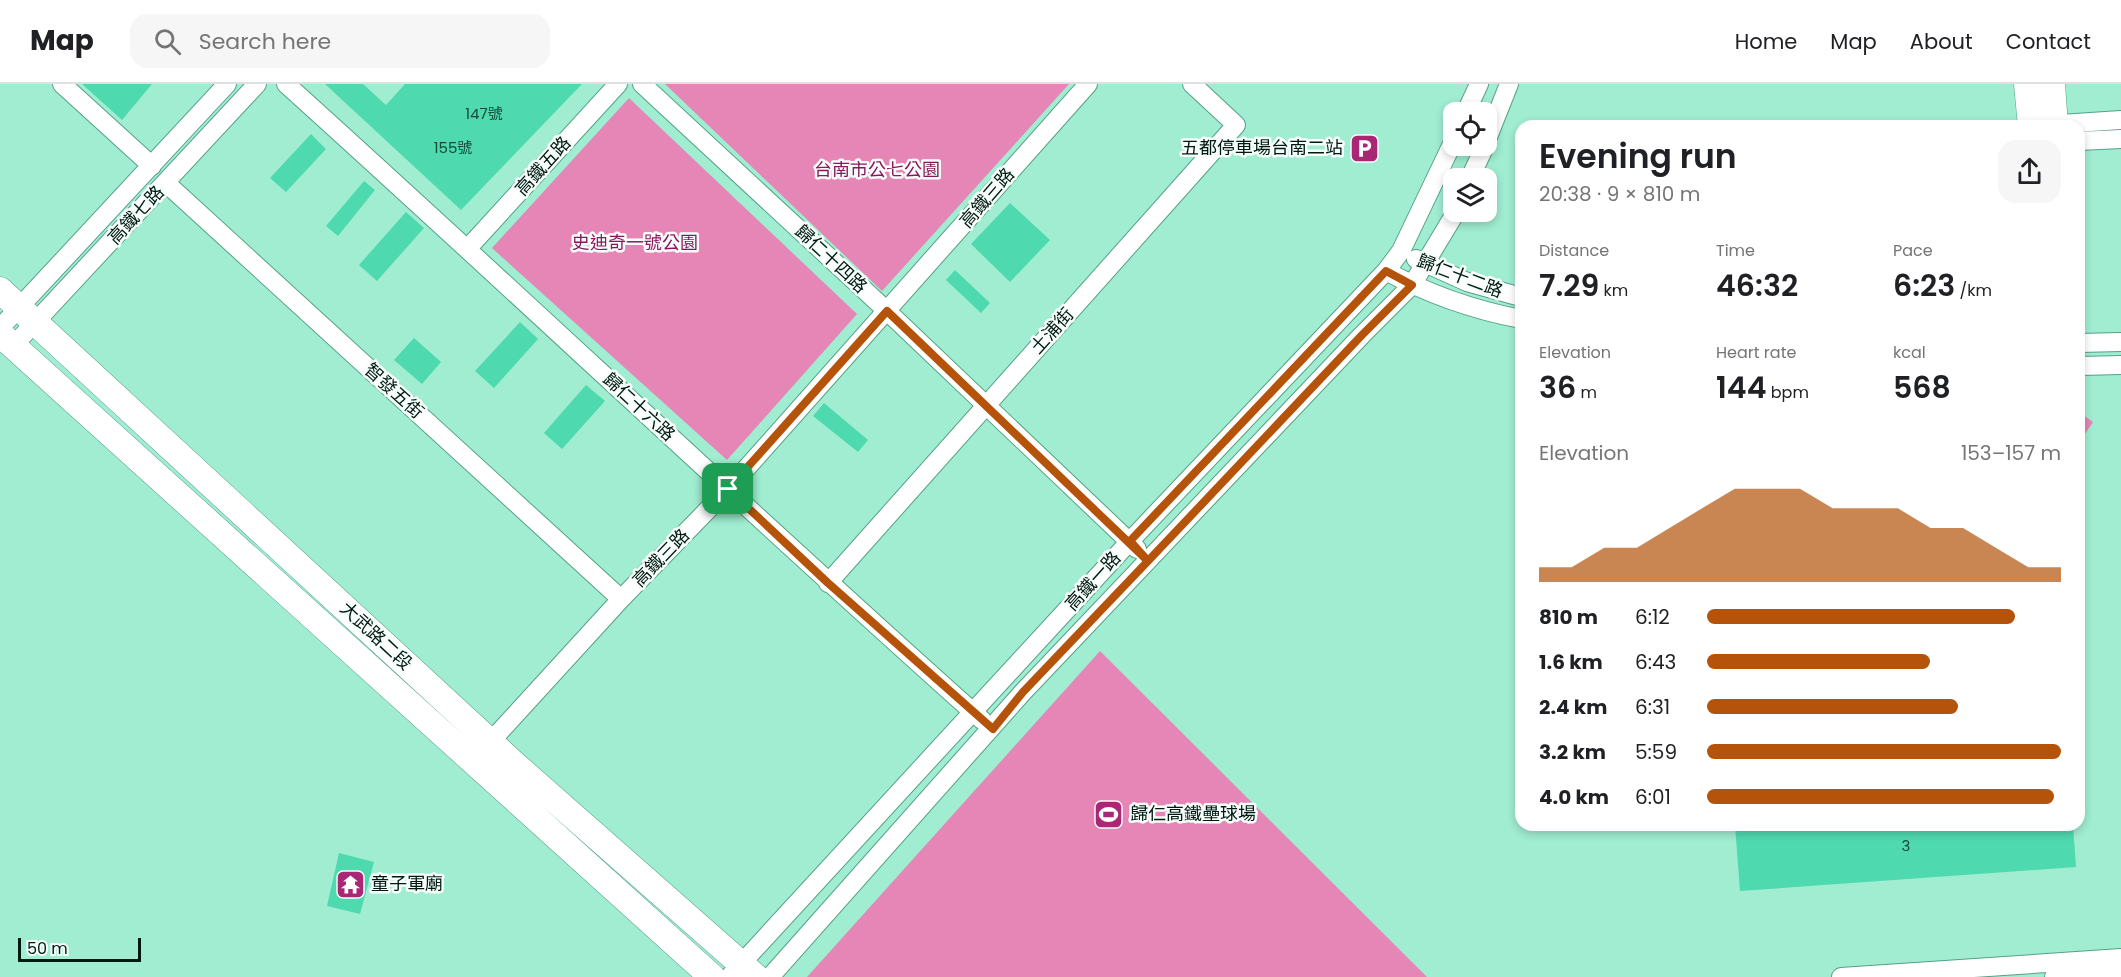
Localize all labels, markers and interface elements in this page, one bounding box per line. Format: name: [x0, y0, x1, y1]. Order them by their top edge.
search box: [130, 14, 550, 68]
text: Map: [30, 21, 94, 60]
icon: search: [151, 25, 184, 58]
text: Search here: [199, 26, 331, 57]
text: Home: [1735, 27, 1797, 56]
text: Map: [1830, 27, 1877, 56]
text: About: [1910, 27, 1973, 56]
text: Contact: [2006, 27, 2091, 56]
map controls: [1443, 102, 1497, 222]
button: locate: [1443, 102, 1497, 156]
house number: 147號: [465, 103, 503, 124]
street label: 高鐵五路: [509, 131, 576, 201]
parking icon: 五都停車場台南二站: [1348, 132, 1380, 164]
text: Evening run: [1539, 133, 1737, 180]
place label: 五都停車場台南二站: [1181, 135, 1343, 160]
house number: 155號: [434, 137, 472, 158]
button: share: [1998, 140, 2061, 203]
park label: 台南市公七公園: [814, 157, 940, 182]
street label: 高鐵三路: [954, 162, 1020, 233]
button: layers: [1443, 168, 1497, 222]
street label: 高鐵七路: [102, 180, 169, 250]
text: 20:38 · 9 × 810 m: [1539, 180, 1700, 208]
street label: 歸仁十四路: [790, 219, 873, 298]
park label: 史迪奇一號公園: [572, 230, 698, 255]
text: Distance: [1539, 239, 1609, 262]
text: Time: [1716, 239, 1755, 262]
text: Pace: [1893, 239, 1933, 262]
street label: 歸仁十二路: [1414, 248, 1507, 303]
text: 7.29: [1539, 264, 1599, 307]
text: 46:32: [1716, 264, 1798, 307]
text: 6:23: [1893, 264, 1955, 307]
text: km: [1599, 279, 1628, 302]
text: /km: [1955, 279, 1992, 302]
street label: 土浦街: [1024, 302, 1079, 359]
text: Elevation: [1539, 341, 1611, 364]
text: Heart rate: [1716, 341, 1796, 364]
text: kcal: [1893, 341, 1926, 364]
street label: 智發五街: [359, 357, 429, 424]
text: 36: [1539, 366, 1576, 409]
text: 144: [1716, 366, 1767, 409]
text: 568: [1893, 366, 1951, 409]
street label: 歸仁十六路: [598, 367, 681, 446]
text: m: [1576, 381, 1597, 404]
text: bpm: [1767, 381, 1809, 404]
text: Elevation: [1539, 439, 1629, 467]
text: 153–157 m: [1961, 439, 2061, 467]
pin: [702, 463, 753, 514]
icon: arrive: [711, 472, 744, 505]
street label: 高鐵三路: [627, 523, 695, 592]
street label: 高鐵一路: [1059, 546, 1126, 616]
street label: 大武路二段: [335, 596, 418, 675]
text: 810 m: [1539, 603, 1598, 631]
text: 6:12: [1635, 603, 1670, 631]
text: 1.6 km: [1539, 648, 1603, 676]
text: 6:43: [1635, 648, 1676, 676]
text: 2.4 km: [1539, 693, 1607, 721]
text: 6:31: [1635, 693, 1670, 721]
text: 3.2 km: [1539, 738, 1606, 766]
text: 5:59: [1635, 738, 1677, 766]
text: 4.0 km: [1539, 783, 1609, 811]
text: 6:01: [1635, 783, 1671, 811]
sports icon: 歸仁高鐵壘球場: [1093, 798, 1125, 830]
place label: 歸仁高鐵壘球場: [1130, 801, 1256, 826]
house number: 3: [1902, 835, 1910, 856]
temple icon: 童子軍廟: [334, 868, 366, 900]
place label: 童子軍廟: [371, 871, 443, 896]
scale bar: [18, 935, 141, 962]
text: 50 m: [27, 937, 68, 960]

